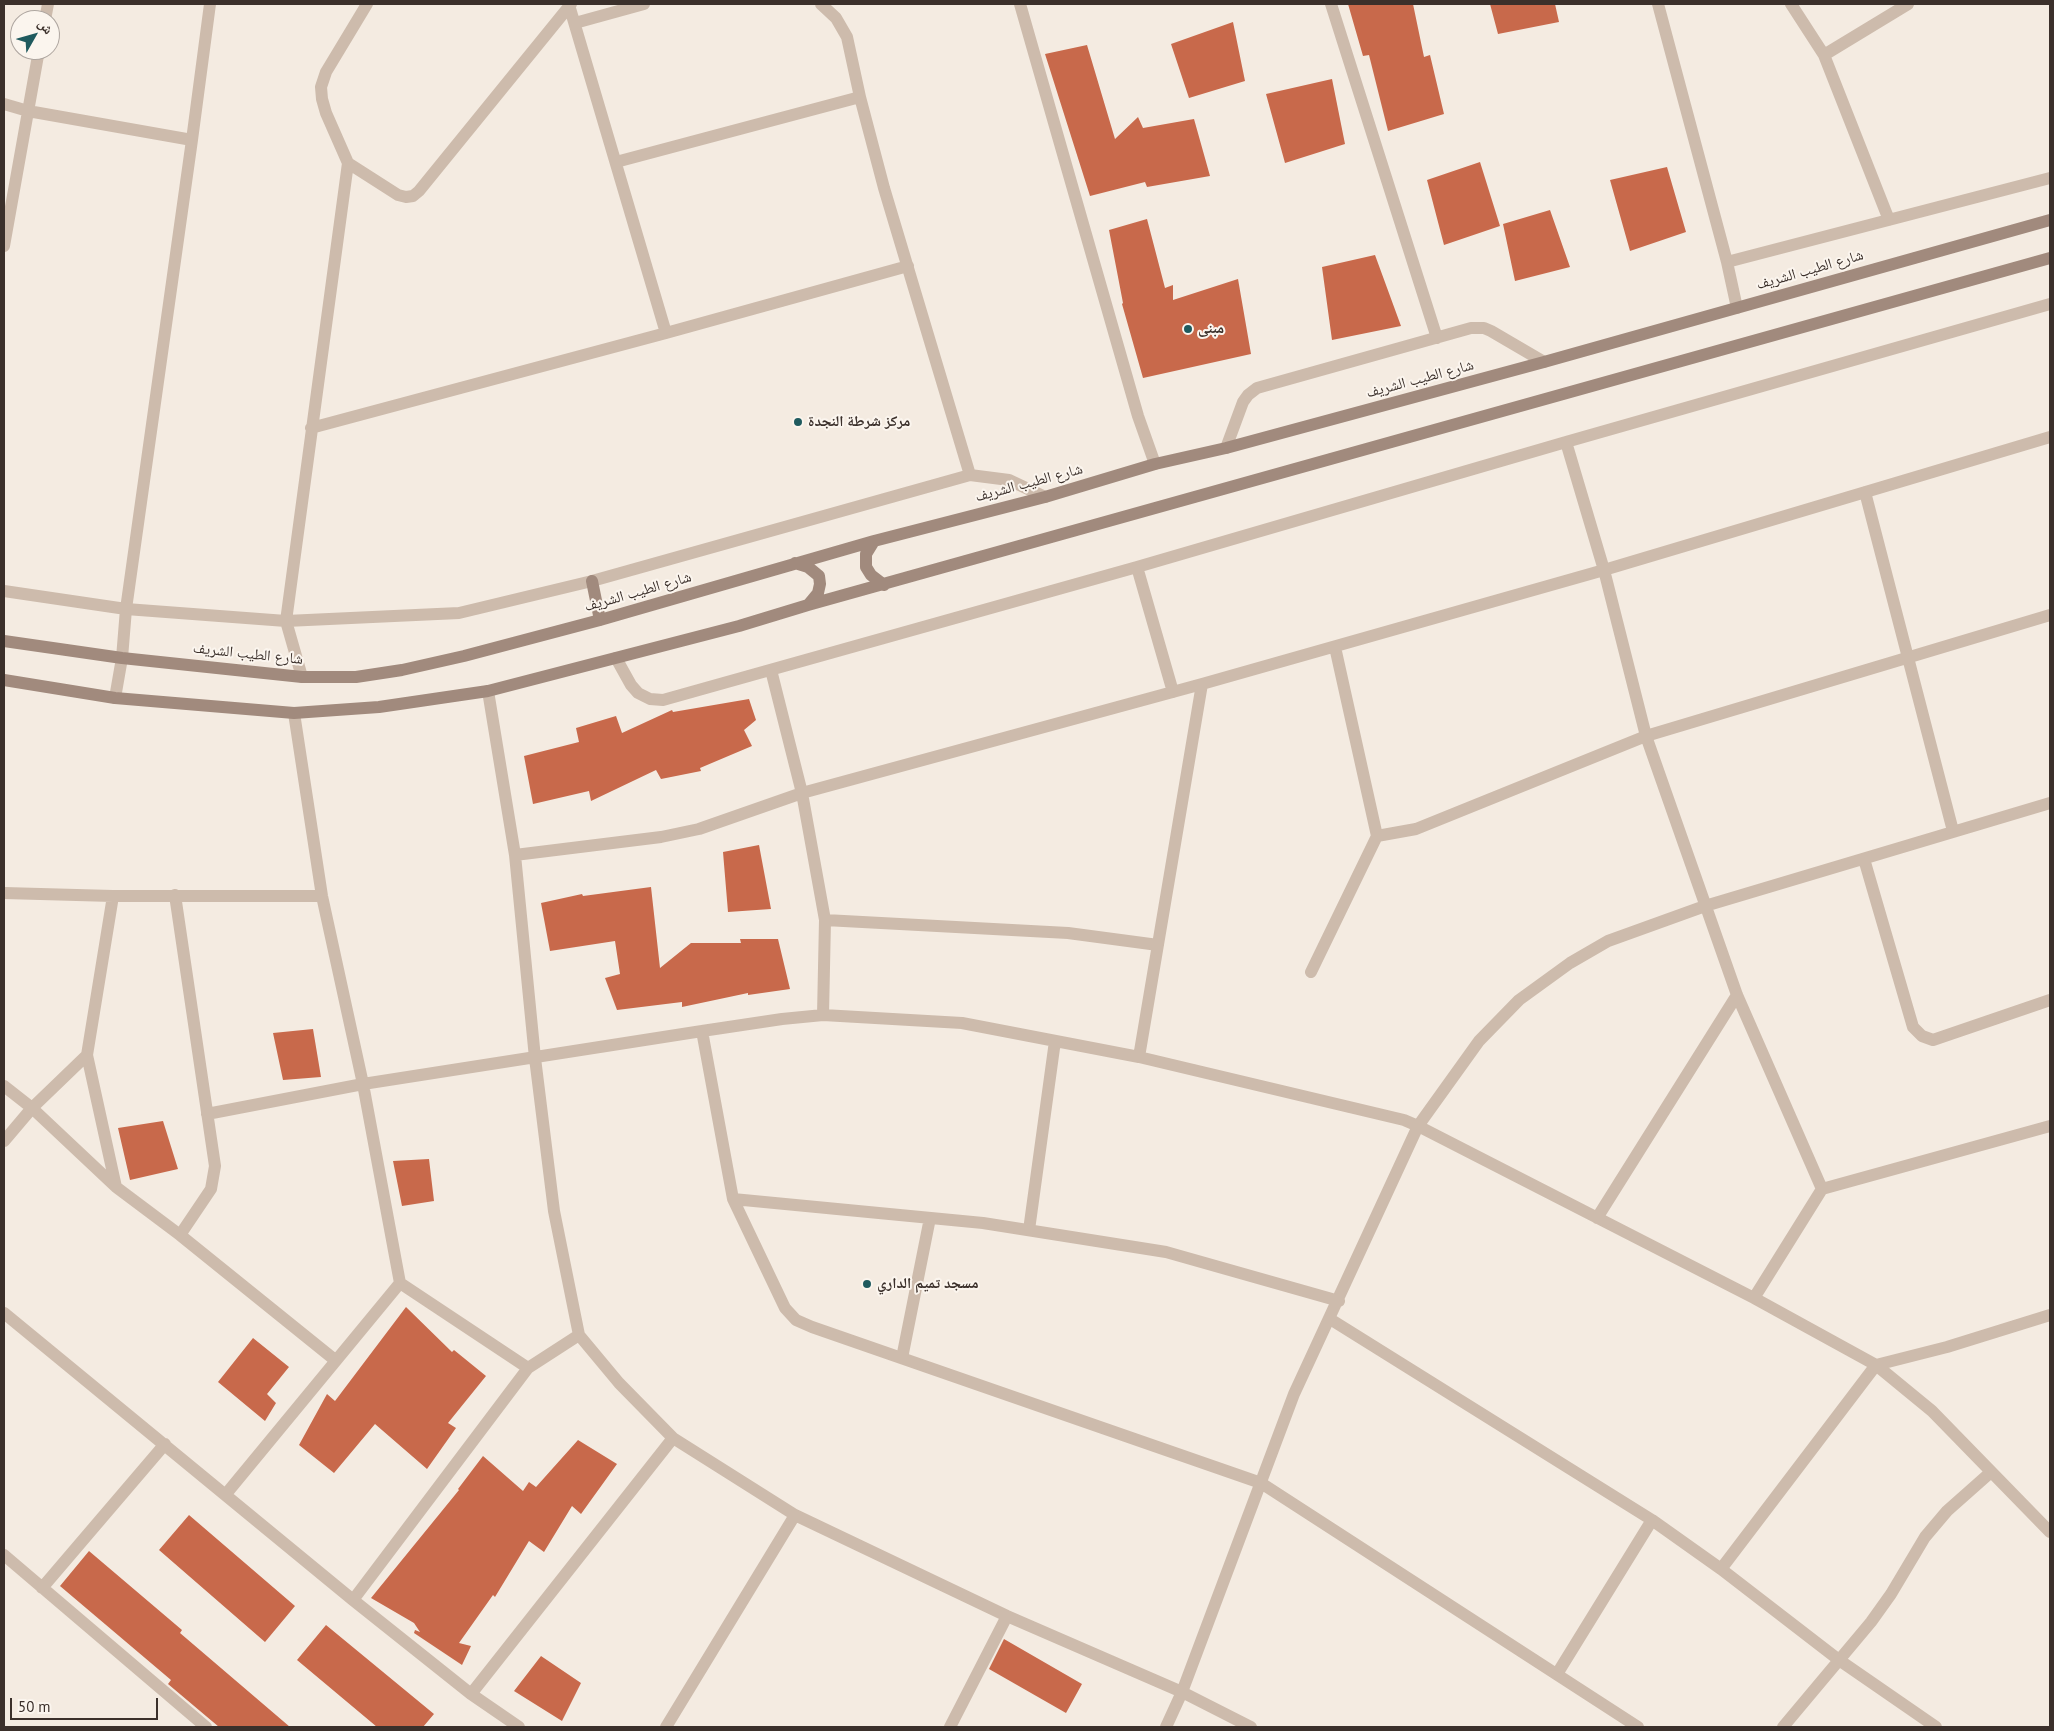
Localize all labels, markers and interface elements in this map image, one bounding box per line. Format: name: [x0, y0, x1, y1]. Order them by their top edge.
north arrow: [10, 10, 60, 60]
text: ش: [34, 15, 58, 38]
street label: شارع الطيب الشريف: [1754, 246, 1866, 294]
place label: مبنى: [1198, 320, 1224, 338]
marker: مبنى: [1182, 323, 1194, 335]
street label: شارع الطيب الشريف: [1364, 356, 1476, 402]
place label: مركز شرطة النجدة: [808, 413, 910, 431]
marker: مركز شرطة النجدة: [792, 416, 804, 428]
street label: شارع الطيب الشريف: [973, 460, 1085, 506]
street label: شارع الطيب الشريف: [582, 568, 694, 616]
street label: شارع الطيب الشريف: [192, 639, 304, 669]
place label: مسجد تميم الداري: [877, 1275, 979, 1293]
marker: مسجد تميم الداري: [861, 1278, 873, 1290]
scale bar: [12, 1688, 160, 1720]
text: 50 m: [18, 1697, 51, 1716]

